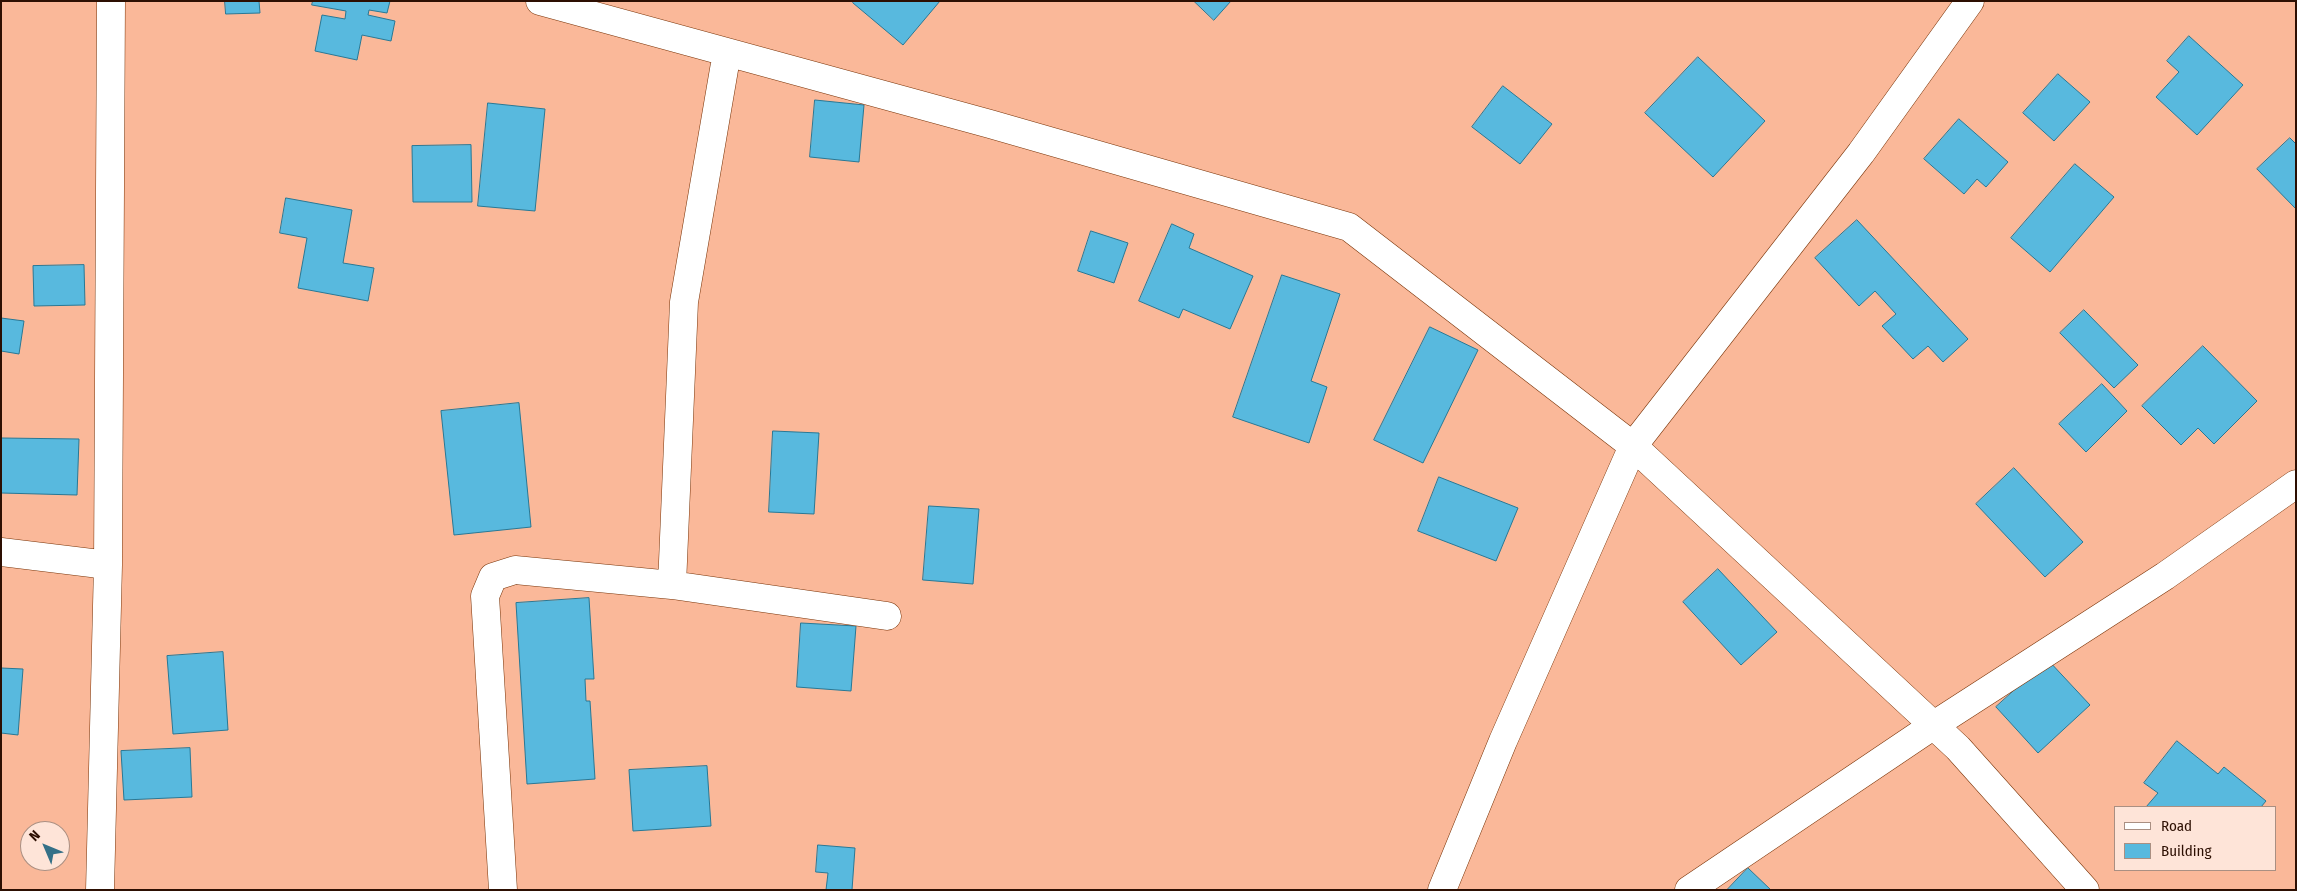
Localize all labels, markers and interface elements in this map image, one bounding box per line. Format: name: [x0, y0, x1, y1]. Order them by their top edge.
legend: [2114, 806, 2277, 871]
text: Road: [2161, 817, 2192, 835]
north arrow: [20, 821, 70, 871]
text: N: [26, 827, 44, 845]
text: Building: [2161, 842, 2212, 860]

